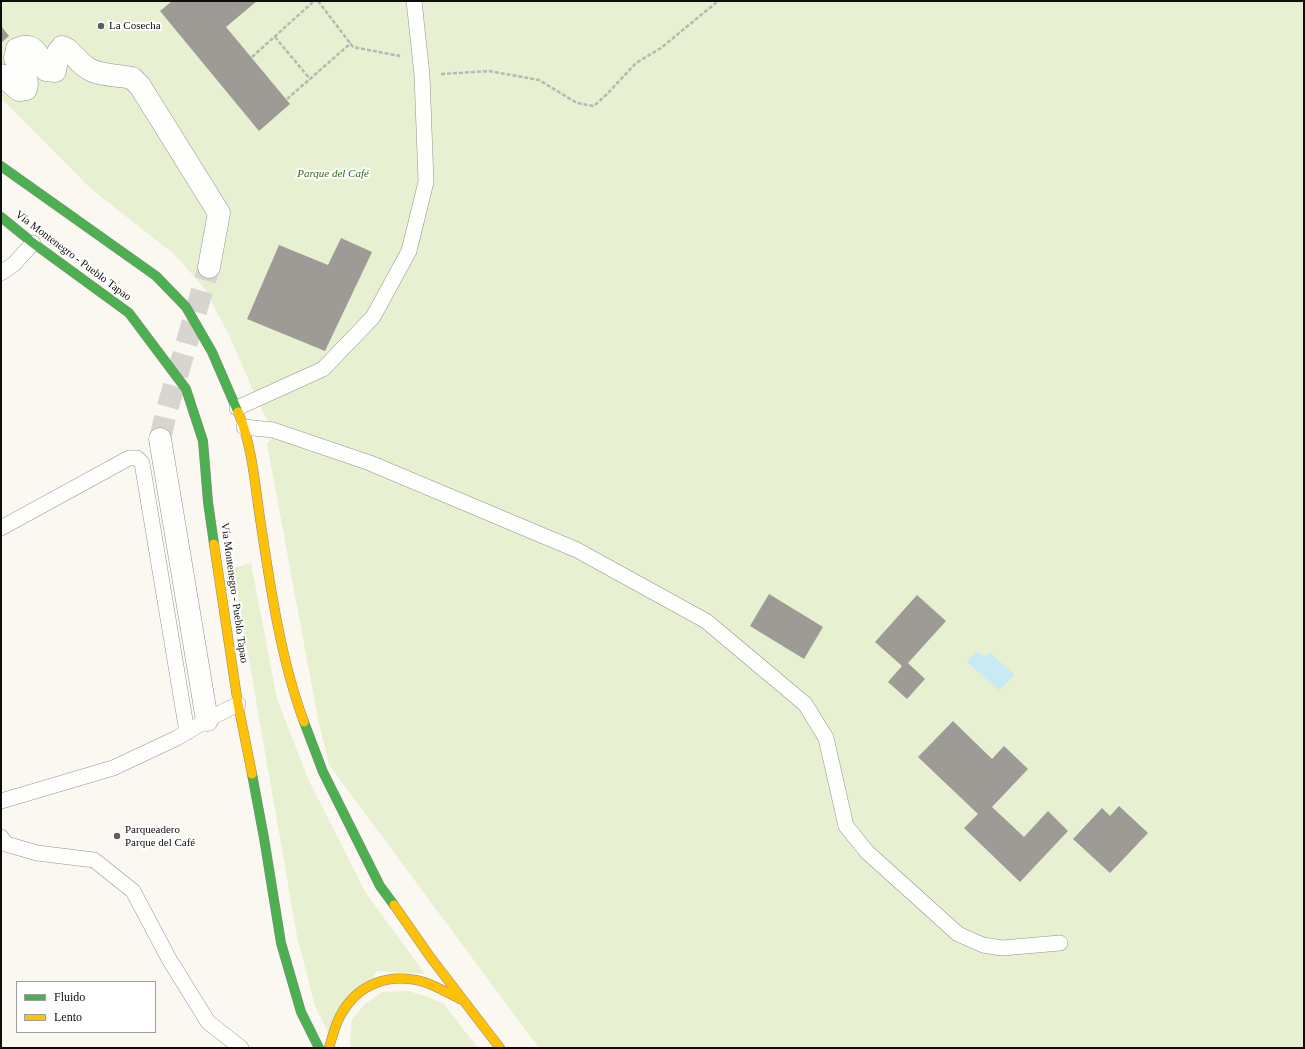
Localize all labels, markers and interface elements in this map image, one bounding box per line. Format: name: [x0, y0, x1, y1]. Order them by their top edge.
place label: La Cosecha: [109, 19, 161, 33]
marker: La Cosecha: [96, 21, 106, 31]
park label: Parque del Café: [297, 167, 369, 181]
street label: Vía Montenegro - Pueblo Tapao: [12, 208, 134, 304]
street label: Vía Montenegro - Pueblo Tapao: [218, 522, 250, 664]
place label: Parqueadero Parque del Café: [125, 823, 195, 849]
marker: Parqueadero Parque del Café: [112, 831, 122, 841]
legend: [16, 981, 156, 1033]
text: Fluido: [54, 990, 85, 1004]
text: Lento: [54, 1010, 82, 1024]

